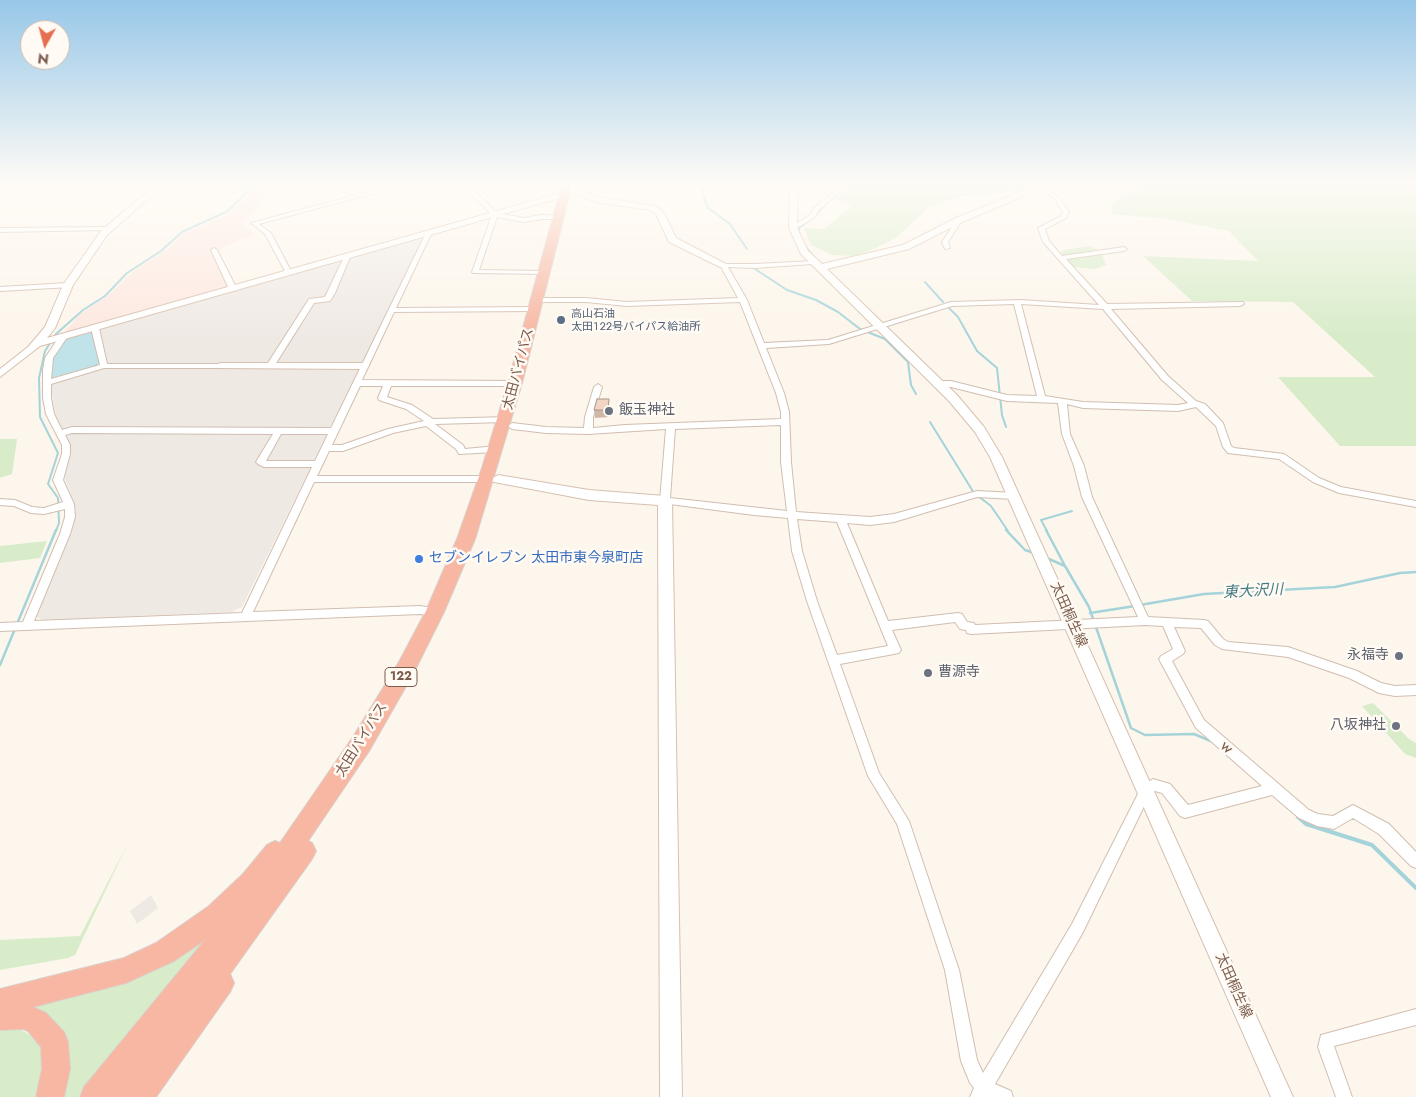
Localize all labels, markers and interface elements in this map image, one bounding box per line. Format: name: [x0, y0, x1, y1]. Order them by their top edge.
north arrow: [20, 20, 70, 70]
text: N: [37, 48, 50, 69]
place label: 高山石油 太田１２２号バイパス給油所: [571, 307, 700, 333]
marker: 高山石油 太田１２２号バイパス給油所: [555, 314, 567, 326]
street label: 太田バイパス: [500, 326, 538, 412]
place label: 飯玉神社: [619, 403, 675, 419]
marker: 飯玉神社: [603, 405, 615, 417]
place label: セブンイレブン 太田市東今泉町店: [429, 551, 643, 567]
marker: セブンイレブン 太田市東今泉町店: [413, 553, 425, 565]
street label: 太田桐生線: [1046, 580, 1090, 650]
water label: 東大沢川: [1223, 581, 1283, 603]
place label: 永福寺: [1347, 648, 1389, 664]
marker: 永福寺: [1393, 650, 1405, 662]
place label: 曹源寺: [938, 665, 980, 681]
marker: 曹源寺: [922, 667, 934, 679]
road number: 122: [385, 668, 417, 686]
street label: 太田バイパス: [333, 700, 391, 780]
place label: 八坂神社: [1330, 718, 1386, 734]
marker: 八坂神社: [1390, 720, 1402, 732]
street label: w: [1216, 737, 1236, 759]
street label: 太田桐生線: [1211, 951, 1255, 1021]

